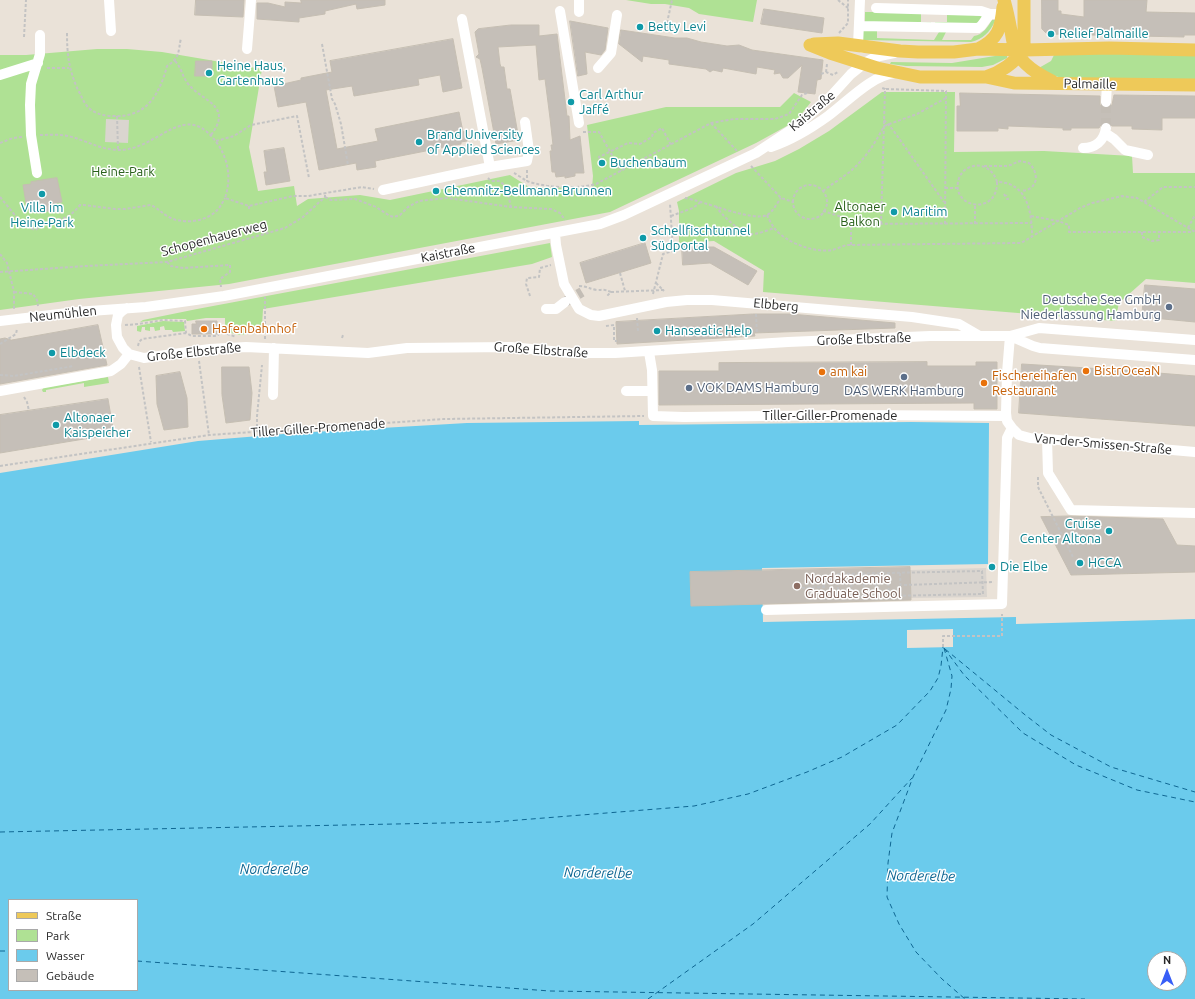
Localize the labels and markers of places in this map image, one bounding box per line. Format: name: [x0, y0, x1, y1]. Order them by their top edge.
place label: Betty Levi: [648, 19, 706, 35]
marker: Betty Levi: [635, 22, 645, 32]
place label: Relief Palmaille: [1059, 26, 1149, 42]
marker: Relief Palmaille: [1046, 29, 1056, 39]
place label: Heine Haus, Gartenhaus: [217, 58, 286, 89]
marker: Heine Haus, Gartenhaus: [204, 68, 214, 78]
place label: Carl Arthur Jaffé: [579, 87, 643, 118]
marker: Carl Arthur Jaffé: [566, 97, 576, 107]
place label: Brand University of Applied Sciences: [427, 127, 540, 158]
marker: Brand University of Applied Sciences: [414, 137, 424, 147]
place label: Buchenbaum: [610, 155, 687, 171]
marker: Buchenbaum: [597, 158, 607, 168]
place label: Chemnitz-Bellmann-Brunnen: [444, 183, 612, 199]
marker: Chemnitz-Bellmann-Brunnen: [431, 186, 441, 196]
marker: Villa im Heine-Park: [37, 189, 47, 199]
place label: Villa im Heine-Park: [10, 200, 74, 231]
place label: Maritim: [902, 204, 948, 220]
marker: Maritim: [889, 207, 899, 217]
place label: Schellfischtunnel Südportal: [651, 223, 750, 254]
marker: Schellfischtunnel Südportal: [638, 233, 648, 243]
place label: Deutsche See GmbH Niederlassung Hamburg: [1021, 292, 1161, 323]
marker: Deutsche See GmbH Niederlassung Hamburg: [1164, 302, 1174, 312]
place label: Hafenbahnhof: [212, 321, 296, 337]
place label: Hanseatic Help: [665, 323, 752, 339]
marker: Hafenbahnhof: [199, 324, 209, 334]
marker: Hanseatic Help: [652, 326, 662, 336]
place label: Elbdeck: [60, 345, 106, 361]
marker: Elbdeck: [47, 348, 57, 358]
place label: BistrOceaN: [1094, 363, 1160, 379]
place label: am kai: [830, 364, 867, 380]
marker: BistrOceaN: [1081, 366, 1091, 376]
marker: am kai: [817, 367, 827, 377]
place label: Fischereihafen Restaurant: [992, 368, 1077, 399]
marker: DAS WERK Hamburg: [899, 372, 909, 382]
marker: Fischereihafen Restaurant: [979, 378, 989, 388]
place label: VOK DAMS Hamburg: [697, 380, 819, 396]
marker: VOK DAMS Hamburg: [684, 383, 694, 393]
place label: DAS WERK Hamburg: [844, 383, 964, 399]
place label: Altonaer Kaispeicher: [64, 410, 131, 441]
marker: Altonaer Kaispeicher: [51, 420, 61, 430]
place label: Cruise Center Altona: [1020, 516, 1101, 547]
marker: Cruise Center Altona: [1104, 526, 1114, 536]
place label: HCCA: [1088, 555, 1122, 571]
marker: HCCA: [1075, 558, 1085, 568]
place label: Die Elbe: [1000, 559, 1048, 575]
marker: Die Elbe: [987, 562, 997, 572]
place label: Nordakademie Graduate School: [805, 571, 901, 602]
marker: Nordakademie Graduate School: [792, 581, 802, 591]

